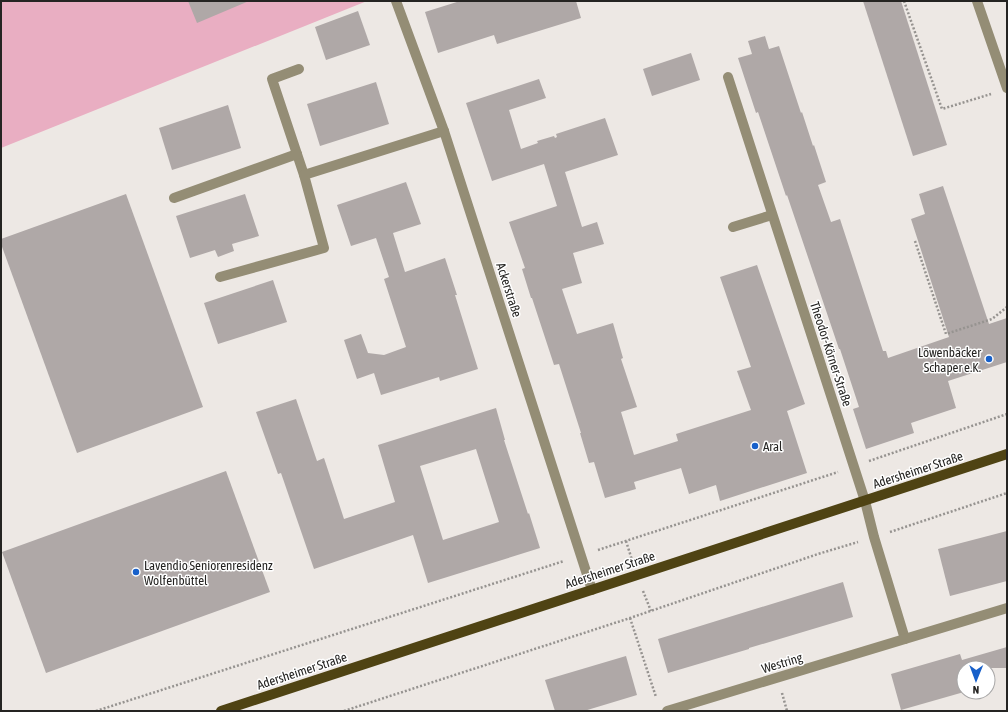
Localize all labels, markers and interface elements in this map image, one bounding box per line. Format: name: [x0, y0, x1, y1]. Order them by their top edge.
street label: Ackerstraße: [493, 261, 525, 319]
street label: Theodor-Körner-Straße: [807, 300, 855, 408]
place label: Löwenbäcker Schaper e.K.: [918, 345, 981, 375]
marker: Löwenbäcker Schaper e.K.: [984, 354, 994, 364]
place label: Aral: [763, 439, 783, 454]
marker: Aral: [750, 441, 760, 451]
street label: Adersheimer Straße: [871, 448, 965, 492]
street label: Adersheimer Straße: [563, 548, 657, 592]
place label: Lavendio Seniorenresidenz Wolfenbüttel: [144, 558, 273, 588]
marker: Lavendio Seniorenresidenz Wolfenbüttel: [131, 567, 141, 577]
street label: Adersheimer Straße: [255, 649, 349, 693]
street label: Westring: [760, 650, 805, 676]
north arrow: [956, 660, 996, 700]
text: N: [972, 684, 979, 696]

